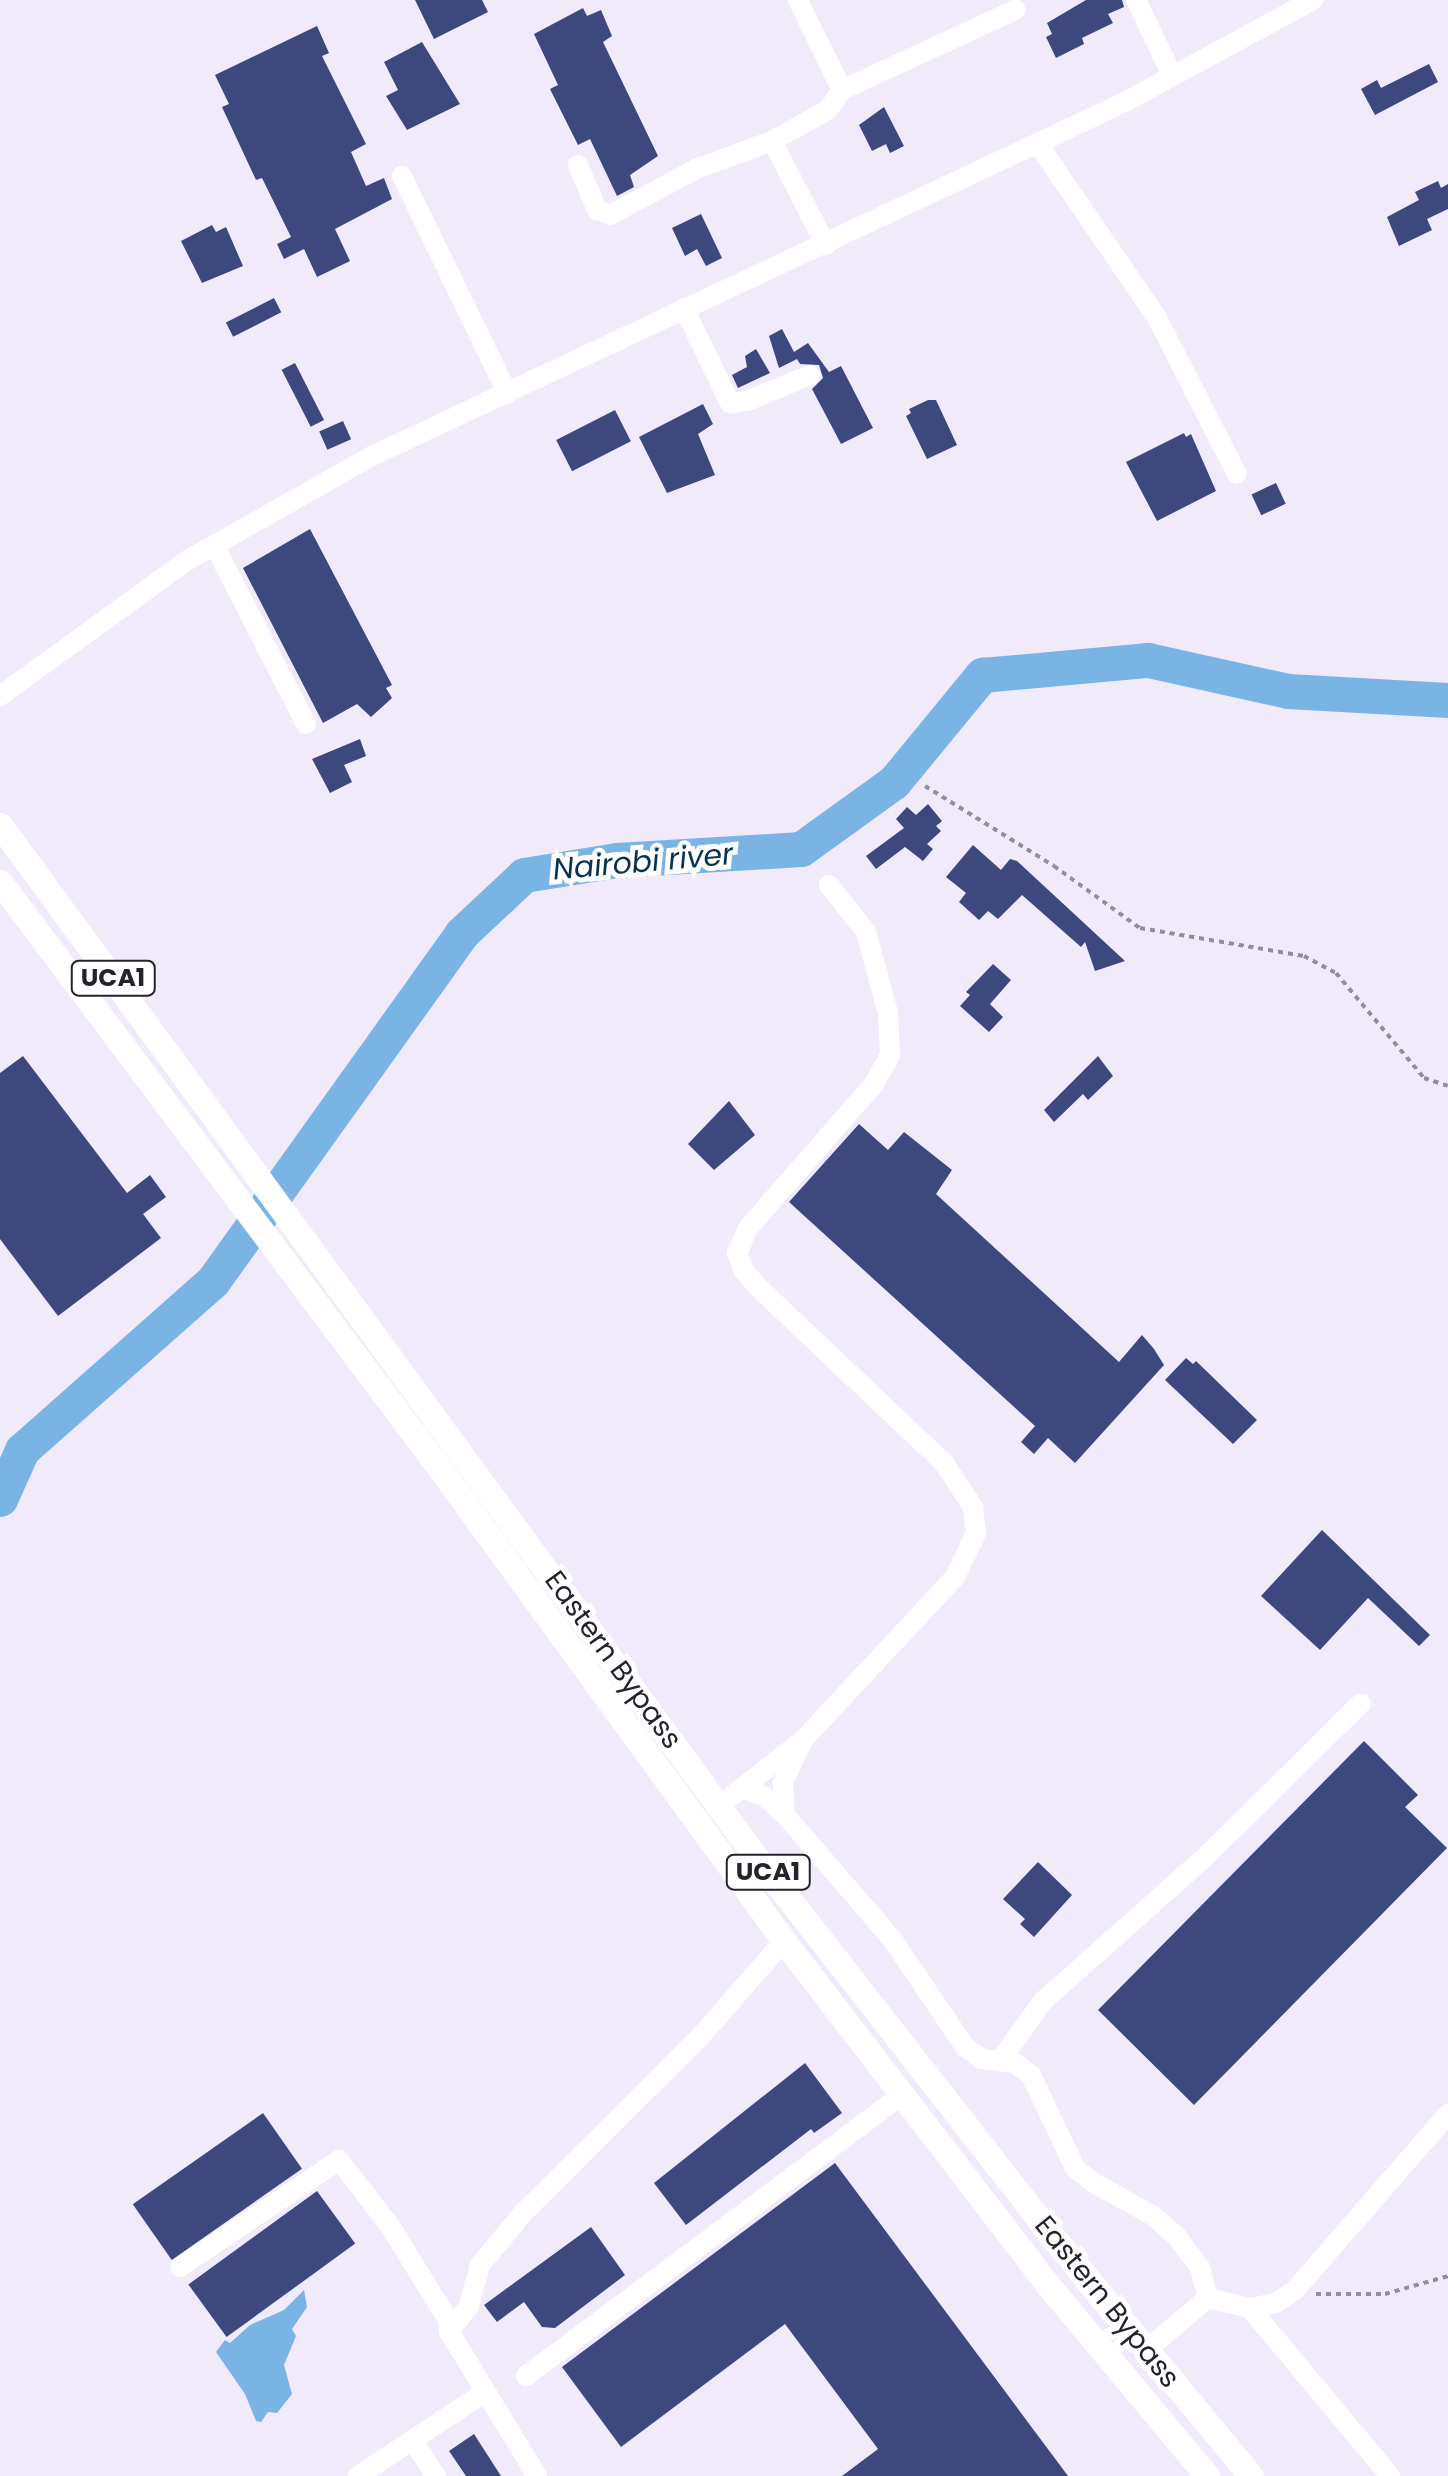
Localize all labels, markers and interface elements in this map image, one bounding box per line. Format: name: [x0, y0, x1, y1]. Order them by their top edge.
water label: Nairobi river: [551, 836, 735, 888]
road number: UCA1: [70, 958, 156, 998]
street label: Eastern Bypass: [537, 1565, 689, 1755]
road number: UCA1: [726, 1852, 810, 1892]
street label: Eastern Bypass: [1027, 2209, 1187, 2395]

